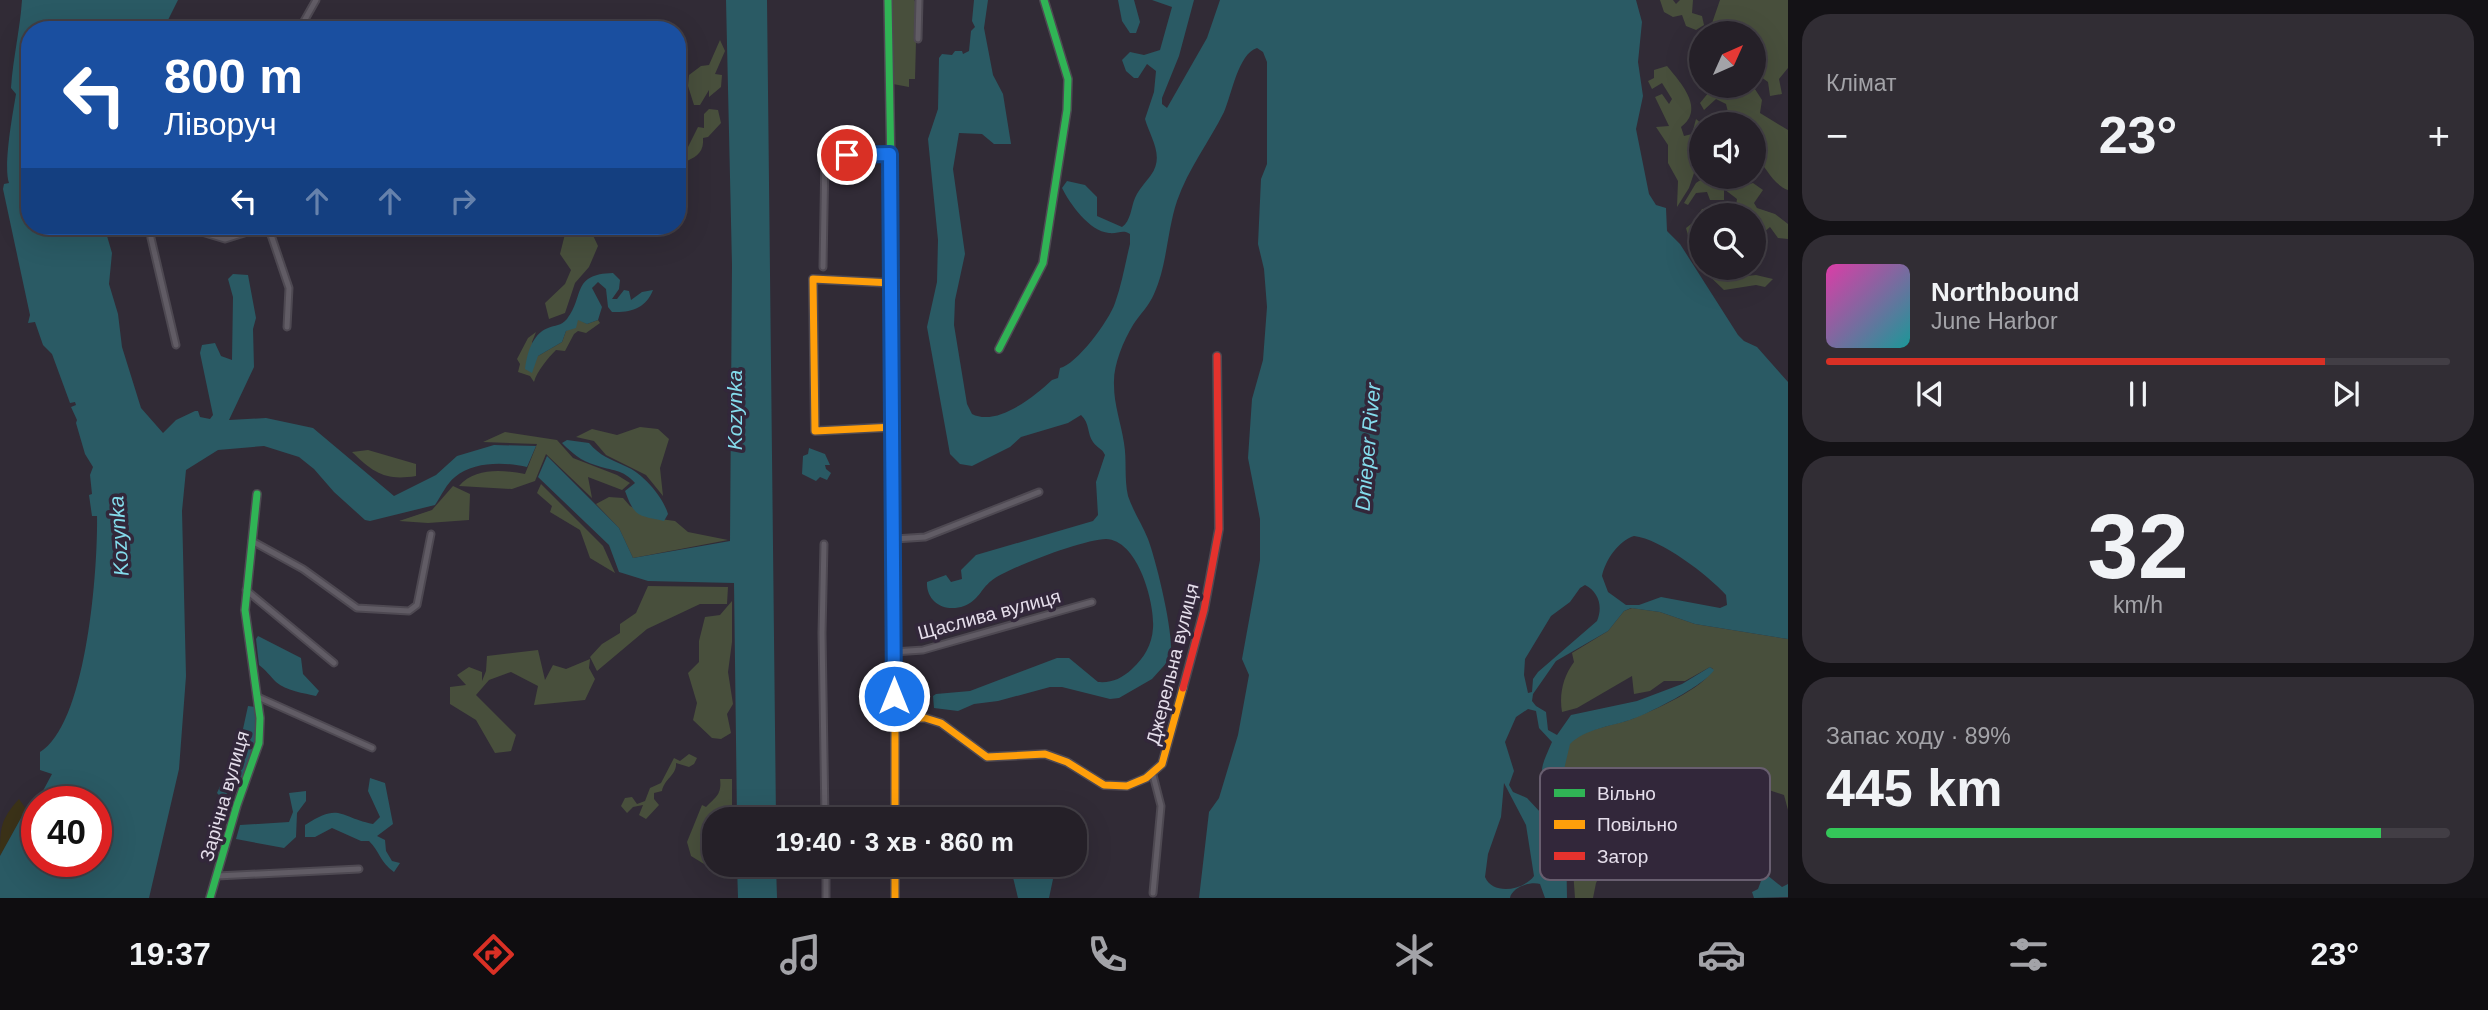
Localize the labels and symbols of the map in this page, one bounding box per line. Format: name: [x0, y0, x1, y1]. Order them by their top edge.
north arrow: [1689, 21, 1766, 98]
pin: [817, 125, 877, 185]
water label: Kozynka: [723, 370, 746, 450]
water label: Dnieper River: [1350, 381, 1385, 512]
water label: Kozynka: [104, 495, 133, 577]
street label: Джерельна вулиця: [1142, 581, 1203, 747]
street label: Щаслива вулиця: [915, 585, 1063, 644]
position arrow: [857, 659, 931, 733]
street label: Зарічна вулиця: [196, 729, 253, 864]
legend: [1540, 768, 1770, 880]
text: Вільно: [1597, 783, 1656, 804]
speed limit sign: 40: [21, 786, 112, 877]
text: Повільно: [1597, 814, 1678, 835]
text: Затор: [1597, 846, 1648, 867]

